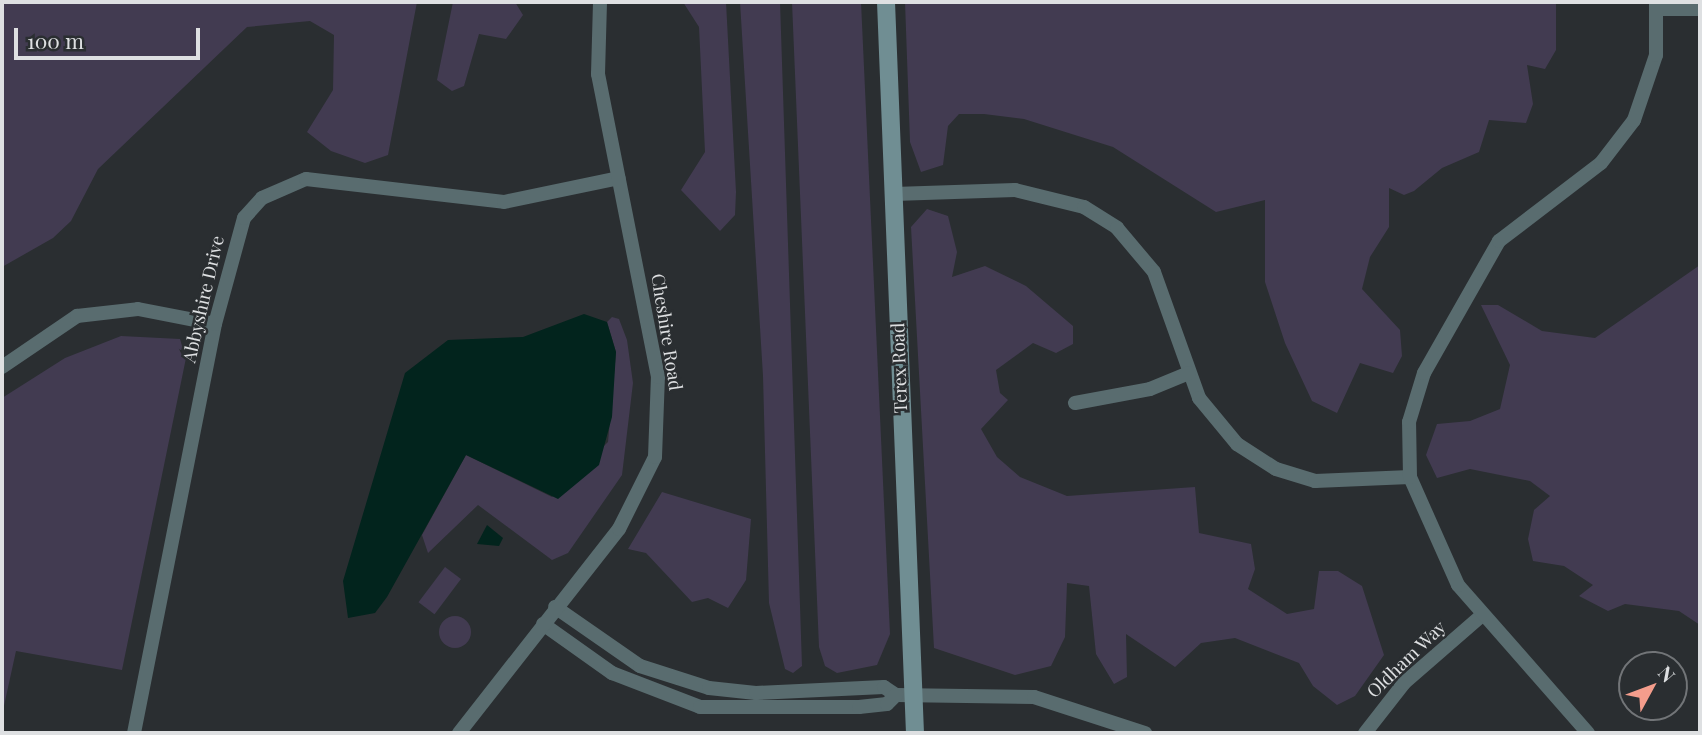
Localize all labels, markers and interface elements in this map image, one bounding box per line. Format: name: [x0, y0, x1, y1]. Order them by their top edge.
scale bar: [18, 14, 203, 58]
text: 100 m: [27, 26, 84, 54]
street label: Abbyshire Drive: [178, 233, 228, 365]
street label: Cheshire Road: [647, 272, 687, 392]
street label: Terex Road: [887, 322, 911, 414]
street label: Oldham Way: [1362, 616, 1450, 702]
north arrow: [1618, 651, 1688, 721]
text: N: [1653, 660, 1682, 687]

